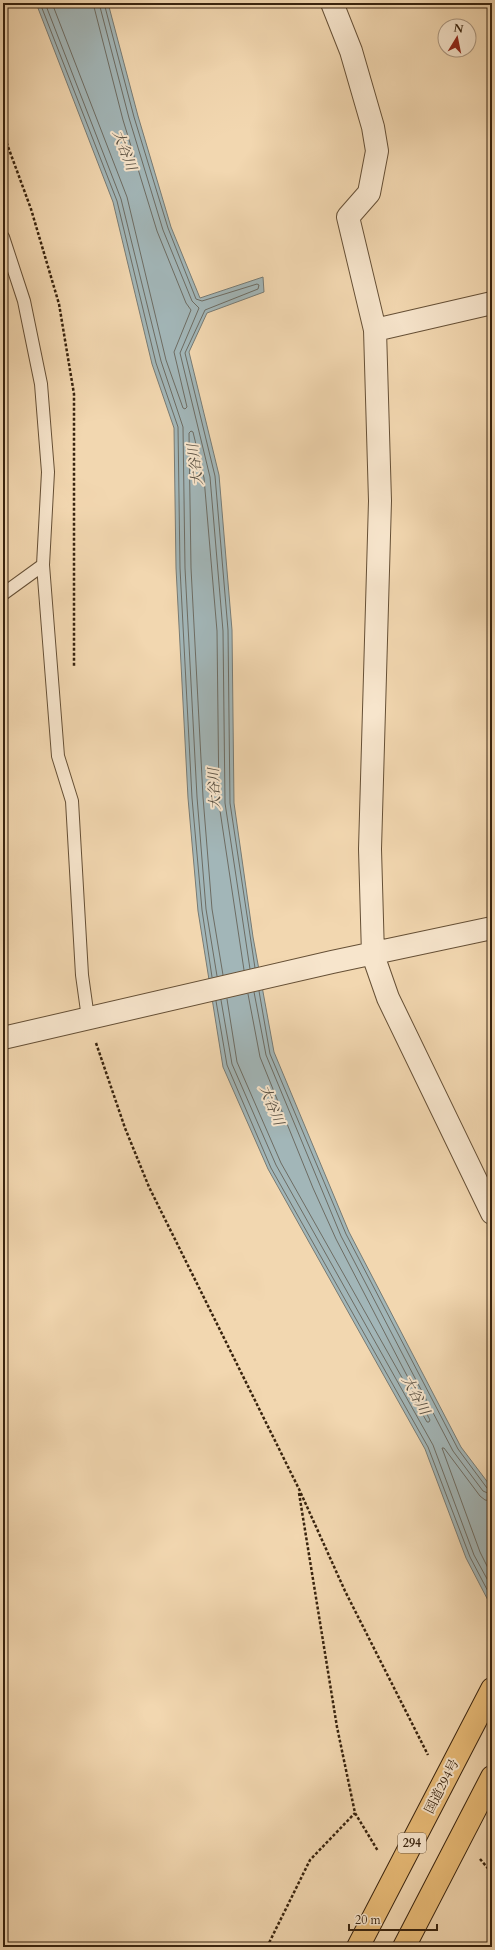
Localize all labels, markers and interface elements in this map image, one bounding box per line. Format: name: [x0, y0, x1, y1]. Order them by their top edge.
north arrow: [437, 18, 477, 58]
text: N: [453, 20, 465, 37]
water label: 大谷川: [108, 127, 142, 175]
water label: 大谷川: [183, 441, 207, 487]
water label: 大谷川: [204, 766, 225, 810]
water label: 大谷川: [255, 1082, 289, 1130]
water label: 大谷川: [397, 1372, 435, 1420]
street label: 国道294号: [420, 1756, 463, 1817]
road number: 294: [398, 1833, 426, 1853]
scale bar: [349, 1906, 437, 1932]
text: 20 m: [355, 1912, 382, 1928]

